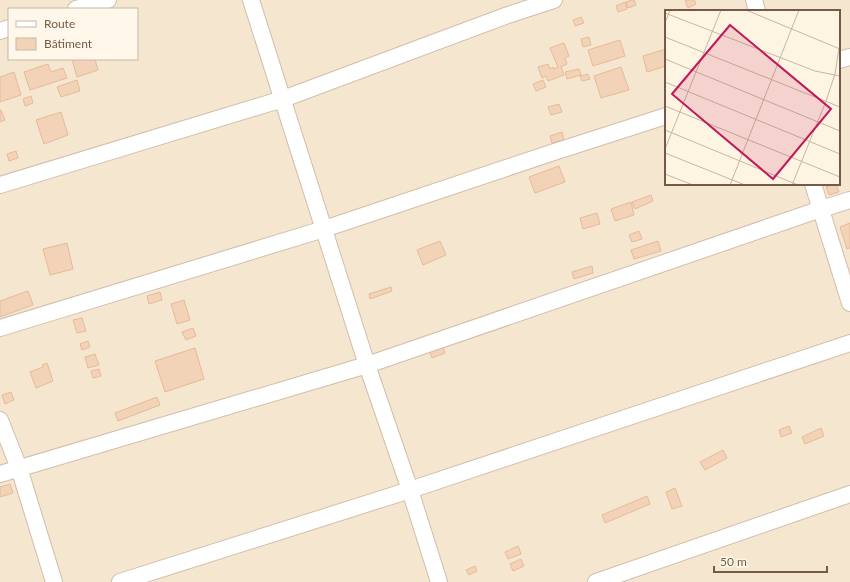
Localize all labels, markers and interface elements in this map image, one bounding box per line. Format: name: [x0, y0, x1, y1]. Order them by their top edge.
legend: [8, 8, 138, 60]
inset map: [665, 10, 840, 185]
text: Route: [44, 16, 75, 31]
text: Bâtiment: [44, 36, 93, 51]
scale bar: [714, 548, 827, 574]
text: 50 m: [720, 554, 747, 569]

